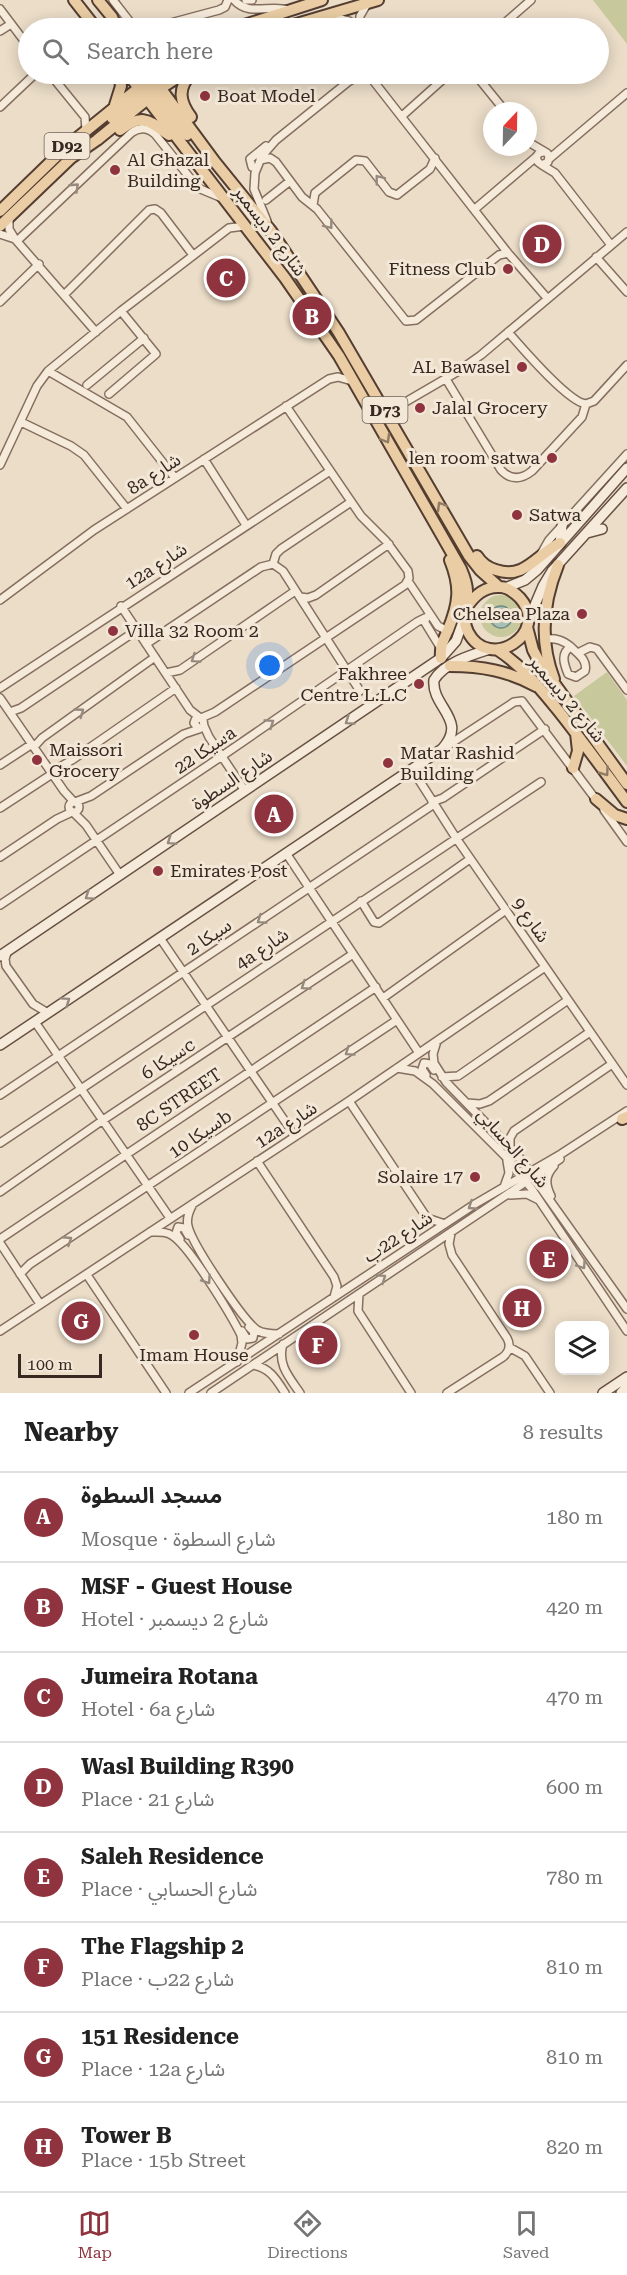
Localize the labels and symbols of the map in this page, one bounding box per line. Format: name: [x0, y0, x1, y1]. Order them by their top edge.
place label: Boat Model: [217, 85, 316, 106]
marker: Boat Model: [198, 89, 212, 103]
north arrow: [483, 102, 537, 156]
road number: D92: [44, 133, 90, 159]
place label: Al Ghazal Building: [127, 149, 209, 191]
marker: Al Ghazal Building: [108, 163, 122, 177]
one-way arrow: [375, 174, 386, 185]
street label: شارع 2 ديسمبر: [226, 181, 311, 282]
one-way arrow: [68, 183, 79, 194]
one-way arrow: [322, 218, 333, 229]
pin: D: [522, 222, 562, 266]
pin: C: [206, 256, 246, 300]
place label: Fitness Club: [388, 258, 496, 279]
marker: Fitness Club: [501, 262, 515, 276]
pin: B: [292, 294, 332, 338]
place label: AL Bawasel: [412, 356, 510, 377]
marker: AL Bawasel: [515, 360, 529, 374]
road number: D73: [362, 397, 408, 423]
place label: Jalal Grocery: [432, 397, 548, 418]
marker: Jalal Grocery: [413, 401, 427, 415]
one-way arrow: [379, 433, 390, 444]
place label: len room satwa: [409, 447, 540, 468]
street label: 8a شارع: [123, 449, 187, 502]
marker: len room satwa: [545, 451, 559, 465]
one-way arrow: [437, 502, 448, 512]
place label: Satwa: [529, 504, 581, 525]
marker: Satwa: [510, 508, 524, 522]
street label: 12a شارع: [121, 538, 193, 597]
place label: Chelsea Plaza: [453, 603, 570, 624]
marker: Chelsea Plaza: [575, 607, 589, 621]
place label: Villa 32 Room 2: [125, 620, 259, 641]
marker: Villa 32 Room 2: [106, 624, 120, 638]
street label: شارع 2 ديسمبر: [521, 650, 610, 749]
your location: [255, 651, 284, 680]
one-way arrow: [190, 652, 201, 663]
place label: Fakhree Centre L.L.C: [301, 663, 407, 705]
marker: Fakhree Centre L.L.C: [412, 677, 426, 691]
one-way arrow: [73, 708, 84, 719]
one-way arrow: [344, 714, 355, 725]
one-way arrow: [264, 719, 275, 730]
street label: سيكا 22a: [170, 721, 240, 778]
place label: Maissori Grocery: [49, 739, 123, 781]
place label: Matar Rashid Building: [400, 742, 515, 784]
street label: شارع السطوة: [188, 745, 278, 817]
marker: Maissori Grocery: [30, 753, 44, 767]
marker: Matar Rashid Building: [381, 756, 395, 770]
one-way arrow: [597, 765, 608, 776]
pin: A: [254, 792, 294, 836]
one-way arrow: [166, 834, 177, 845]
place label: Emirates Post: [170, 860, 288, 881]
marker: Emirates Post: [151, 864, 165, 878]
one-way arrow: [85, 889, 96, 900]
street label: شارع 9: [505, 893, 554, 948]
one-way arrow: [257, 913, 268, 924]
street label: سيكا 2: [182, 914, 235, 959]
street label: 4a شارع: [231, 923, 294, 977]
one-way arrow: [301, 979, 312, 990]
one-way arrow: [59, 997, 70, 1008]
street label: سيكا 6c: [137, 1033, 199, 1084]
one-way arrow: [345, 1045, 355, 1057]
street label: 8C STREET: [132, 1063, 225, 1136]
street label: 12a شارع: [251, 1097, 323, 1156]
street label: شارع الحسابي: [470, 1104, 554, 1194]
street label: سيكا 10b: [164, 1105, 235, 1162]
place label: Solaire 17: [378, 1166, 463, 1187]
marker: Solaire 17: [468, 1170, 482, 1184]
one-way arrow: [468, 1199, 478, 1211]
street label: شارع 22ب: [359, 1207, 438, 1270]
one-way arrow: [61, 1236, 72, 1247]
pin: E: [530, 1236, 568, 1282]
one-way arrow: [575, 1259, 586, 1270]
one-way arrow: [199, 1274, 210, 1285]
one-way arrow: [375, 1275, 386, 1286]
pin: H: [502, 1286, 542, 1330]
pin: G: [62, 1298, 100, 1344]
pin: F: [298, 1322, 338, 1368]
marker: Imam House: [187, 1328, 201, 1342]
place label: Imam House: [139, 1344, 249, 1365]
scale bar: [18, 1351, 102, 1378]

